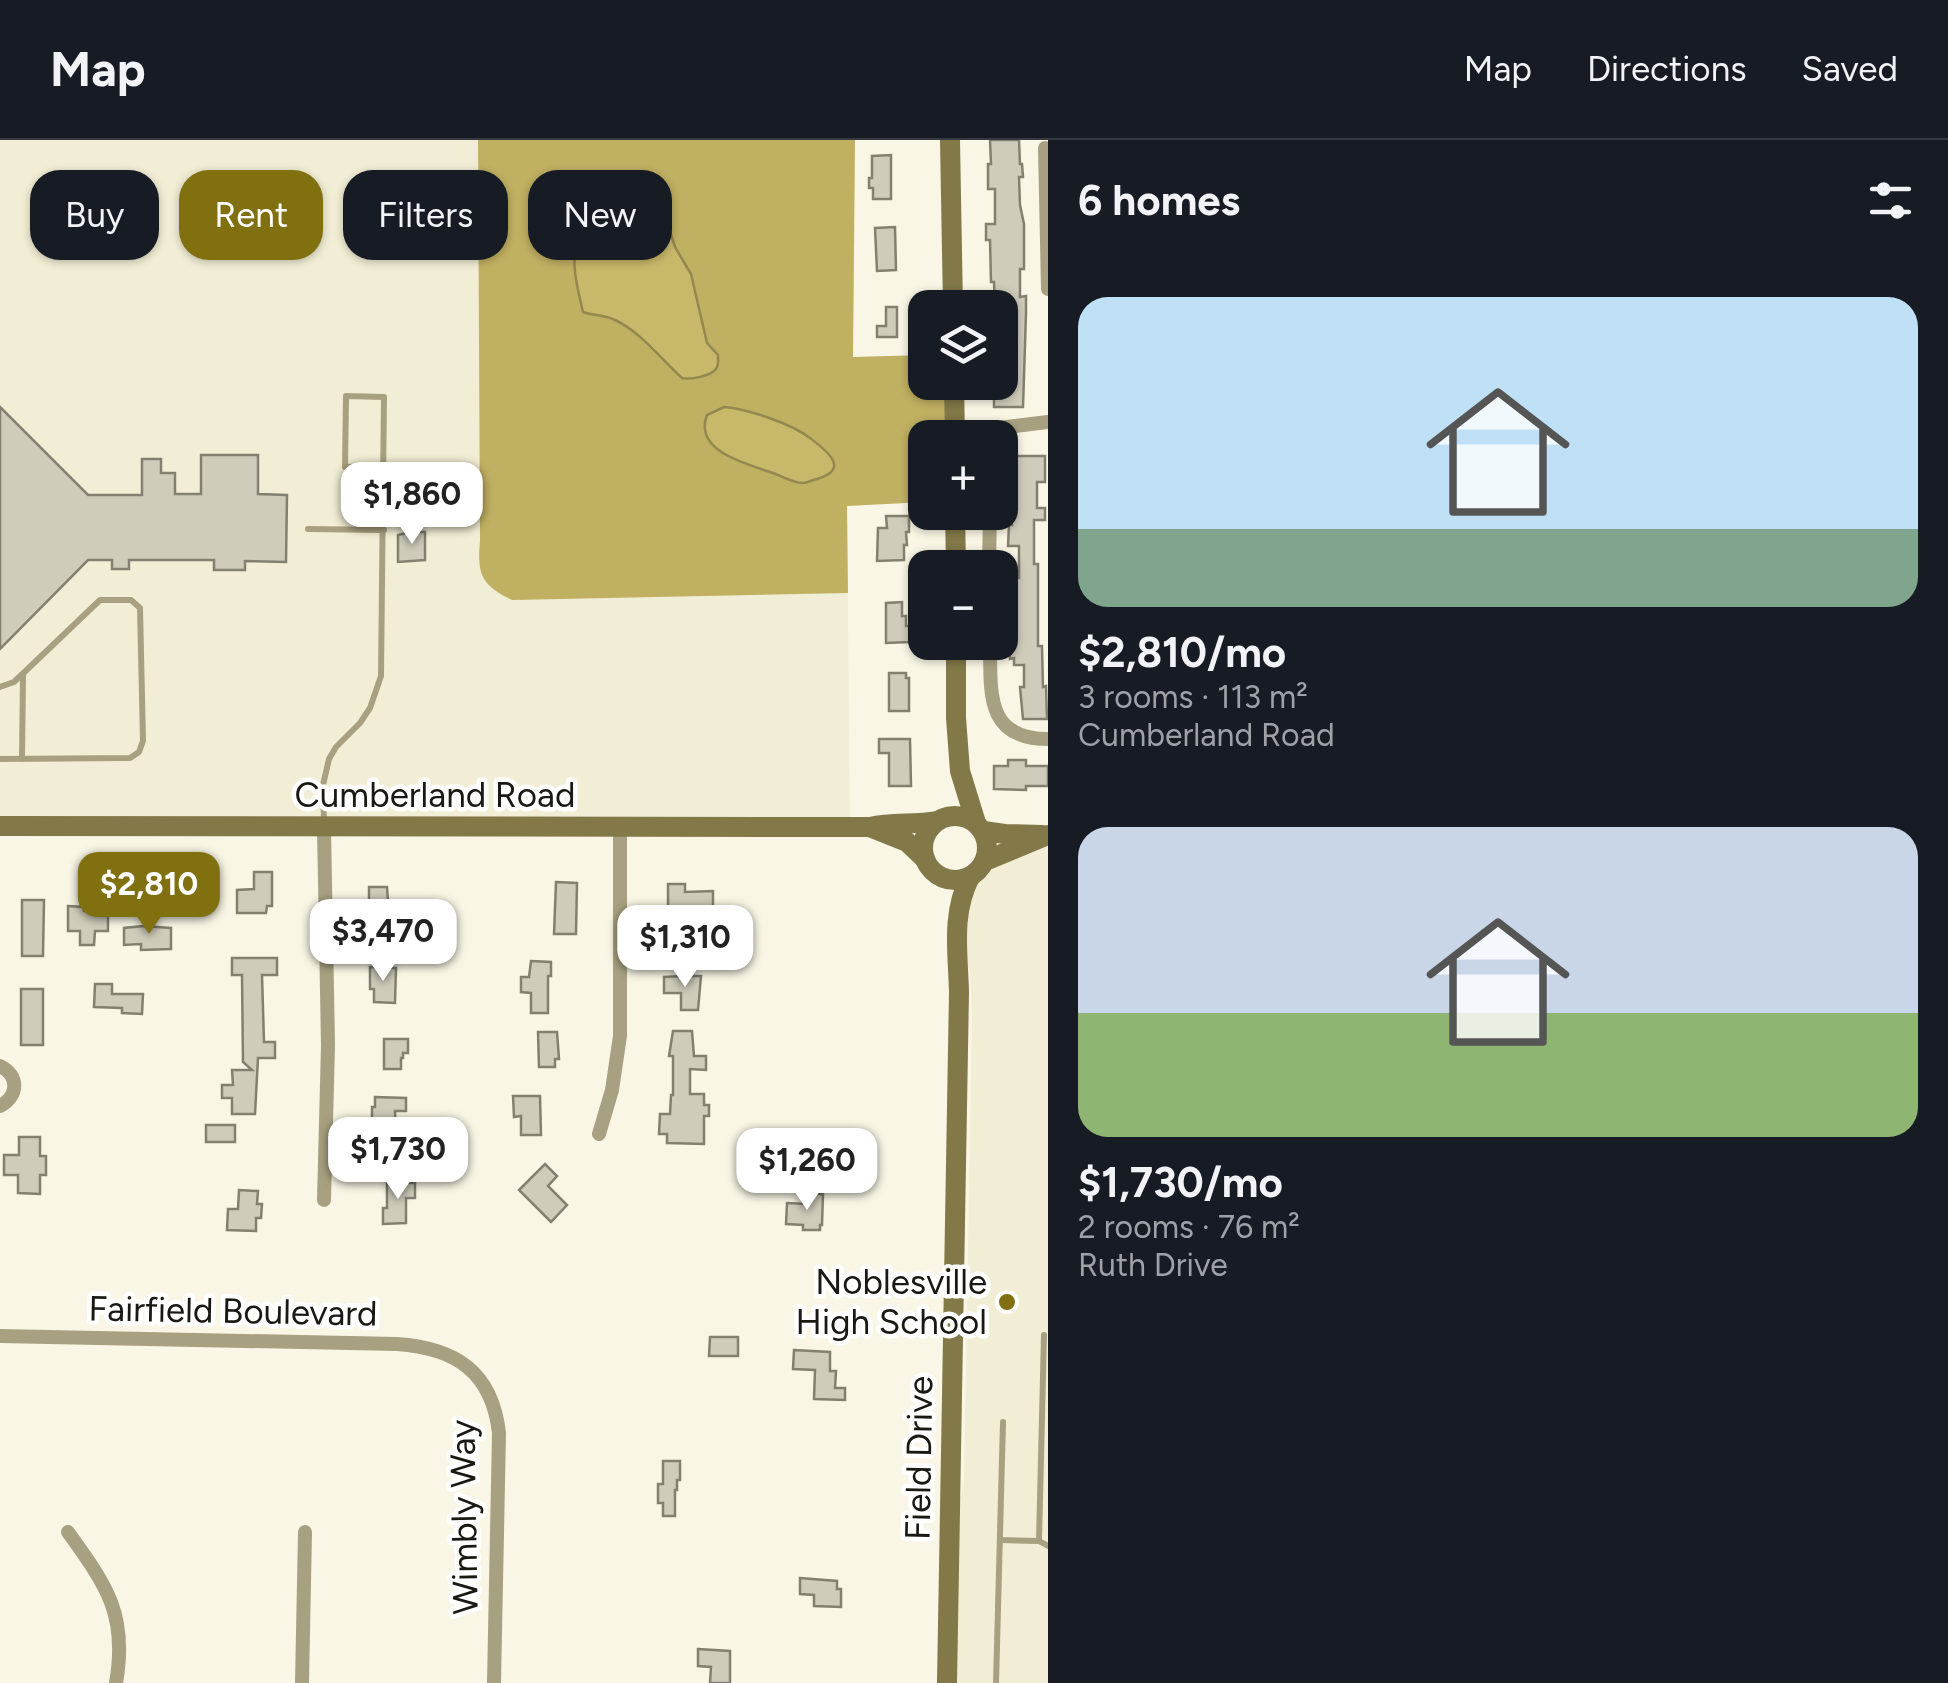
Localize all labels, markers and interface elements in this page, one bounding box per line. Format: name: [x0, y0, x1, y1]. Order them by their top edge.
text: Map: [50, 40, 146, 98]
text: Map: [1464, 48, 1532, 90]
text: Directions: [1587, 48, 1747, 90]
text: Saved: [1802, 48, 1898, 90]
chip: Buy: [30, 170, 159, 260]
chip: Rent: [179, 170, 323, 260]
chip: Filters: [343, 170, 508, 260]
chip: New: [528, 170, 672, 260]
icon: filters: [1863, 173, 1918, 228]
text: 6 homes: [1078, 175, 1240, 226]
map controls: [908, 290, 1018, 660]
button: layers: [908, 290, 1018, 400]
icon: home: [1408, 362, 1588, 542]
button: +: [908, 420, 1018, 530]
pin: $1,860: [331, 462, 493, 547]
text: $1,860: [363, 475, 461, 513]
button: −: [908, 550, 1018, 660]
text: $2,810/mo: [1078, 627, 1286, 678]
text: 3 rooms · 113 m²: [1078, 678, 1308, 716]
text: Cumberland Road: [1078, 716, 1335, 754]
street label: Cumberland Road: [295, 774, 575, 816]
pin: $2,810: [68, 852, 230, 937]
text: $2,810: [100, 865, 198, 903]
icon: home: [1408, 892, 1588, 1072]
pin: $3,470: [302, 899, 464, 984]
pin: $1,310: [604, 905, 766, 990]
text: $3,470: [332, 912, 434, 950]
text: $1,310: [639, 918, 731, 956]
pin: $1,730: [317, 1117, 479, 1202]
pin: $1,260: [726, 1128, 888, 1213]
text: $1,730: [350, 1130, 446, 1168]
text: $1,260: [758, 1141, 856, 1179]
text: $1,730/mo: [1078, 1157, 1283, 1208]
text: 2 rooms · 76 m²: [1078, 1208, 1300, 1246]
text: Ruth Drive: [1078, 1246, 1228, 1284]
place label: Noblesville High School: [796, 1261, 987, 1343]
street label: Fairfield Boulevard: [88, 1287, 378, 1335]
marker: Noblesville High School: [996, 1291, 1018, 1313]
street label: Field Drive: [897, 1376, 941, 1540]
street label: Wimbly Way: [441, 1419, 487, 1615]

